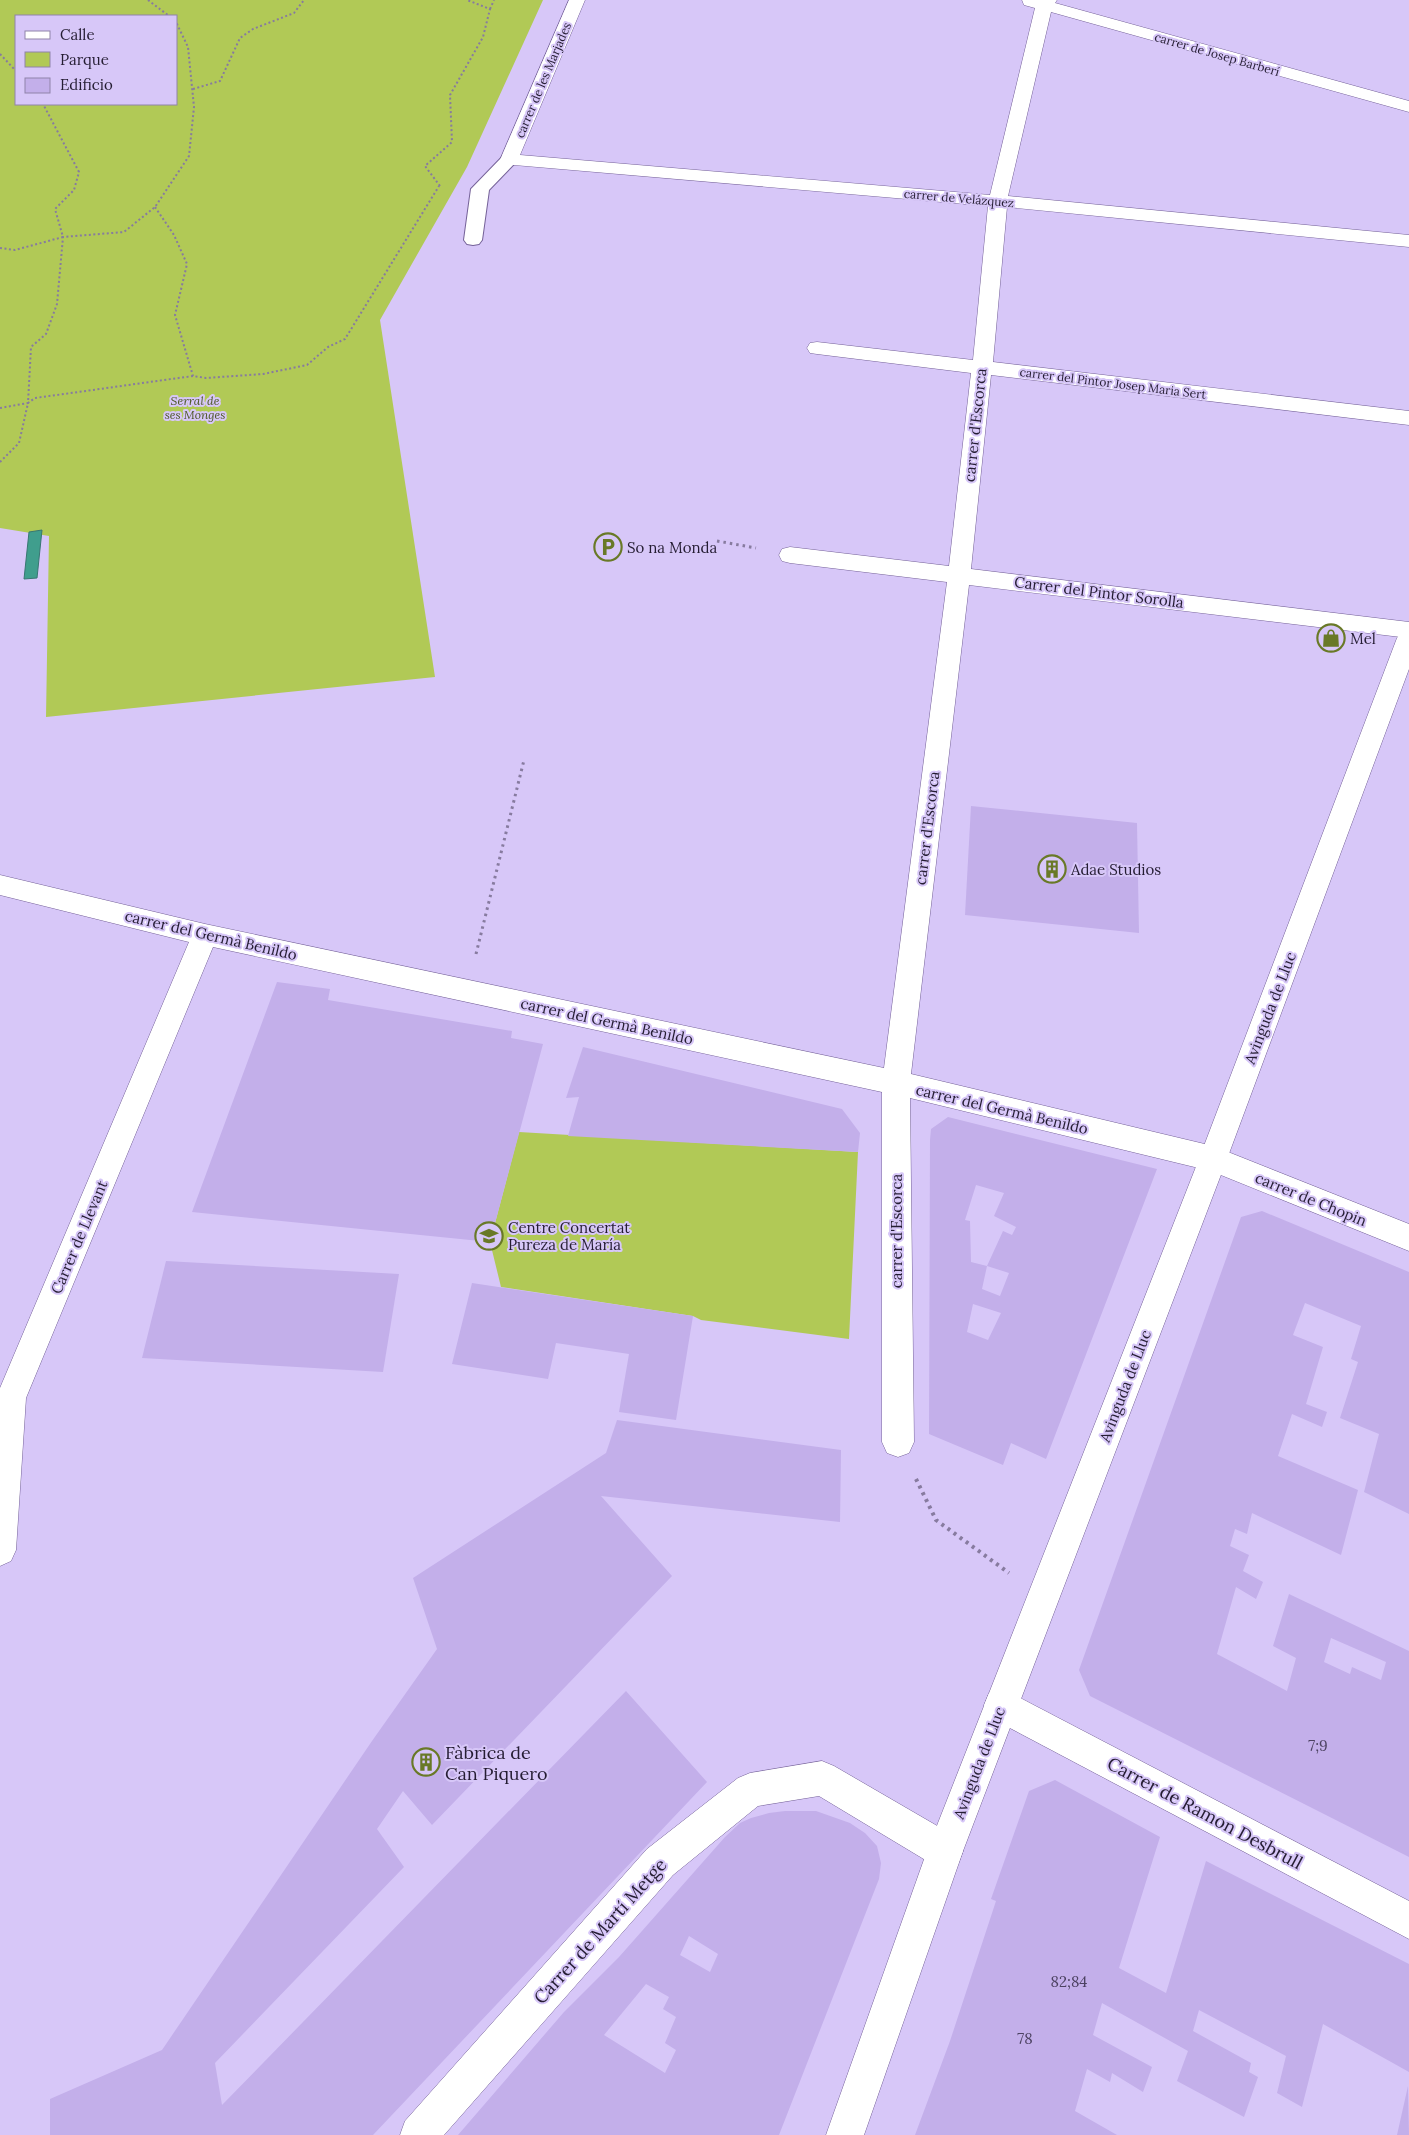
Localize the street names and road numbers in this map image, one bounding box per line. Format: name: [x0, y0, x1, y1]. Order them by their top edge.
street label: carrer de les Marjades: [512, 20, 574, 140]
street label: carrer de Josep Barberí: [1153, 29, 1281, 79]
street label: carrer de Velázquez: [903, 186, 1015, 210]
street label: carrer del Pintor Josep Maria Sert: [1019, 364, 1207, 402]
street label: carrer d'Escorca: [960, 367, 990, 483]
street label: Carrer del Pintor Sorolla: [1013, 572, 1185, 612]
street label: carrer d'Escorca: [911, 770, 943, 886]
street label: carrer del Germà Benildo: [123, 906, 299, 964]
street label: Avinguda de Lluc: [1240, 949, 1300, 1068]
street label: carrer del Germà Benildo: [519, 993, 695, 1049]
street label: carrer del Germà Benildo: [914, 1080, 1090, 1138]
street label: carrer de Chopin: [1252, 1168, 1370, 1230]
street label: carrer d'Escorca: [887, 1174, 906, 1288]
street label: Carrer de Llevant: [47, 1177, 112, 1297]
street label: Avinguda de Lluc: [1095, 1327, 1155, 1446]
street label: Avinguda de Lluc: [949, 1704, 1009, 1823]
street label: Carrer de Ramon Desbrull: [1103, 1752, 1307, 1874]
street label: Carrer de Martí Metge: [529, 1853, 672, 2009]

